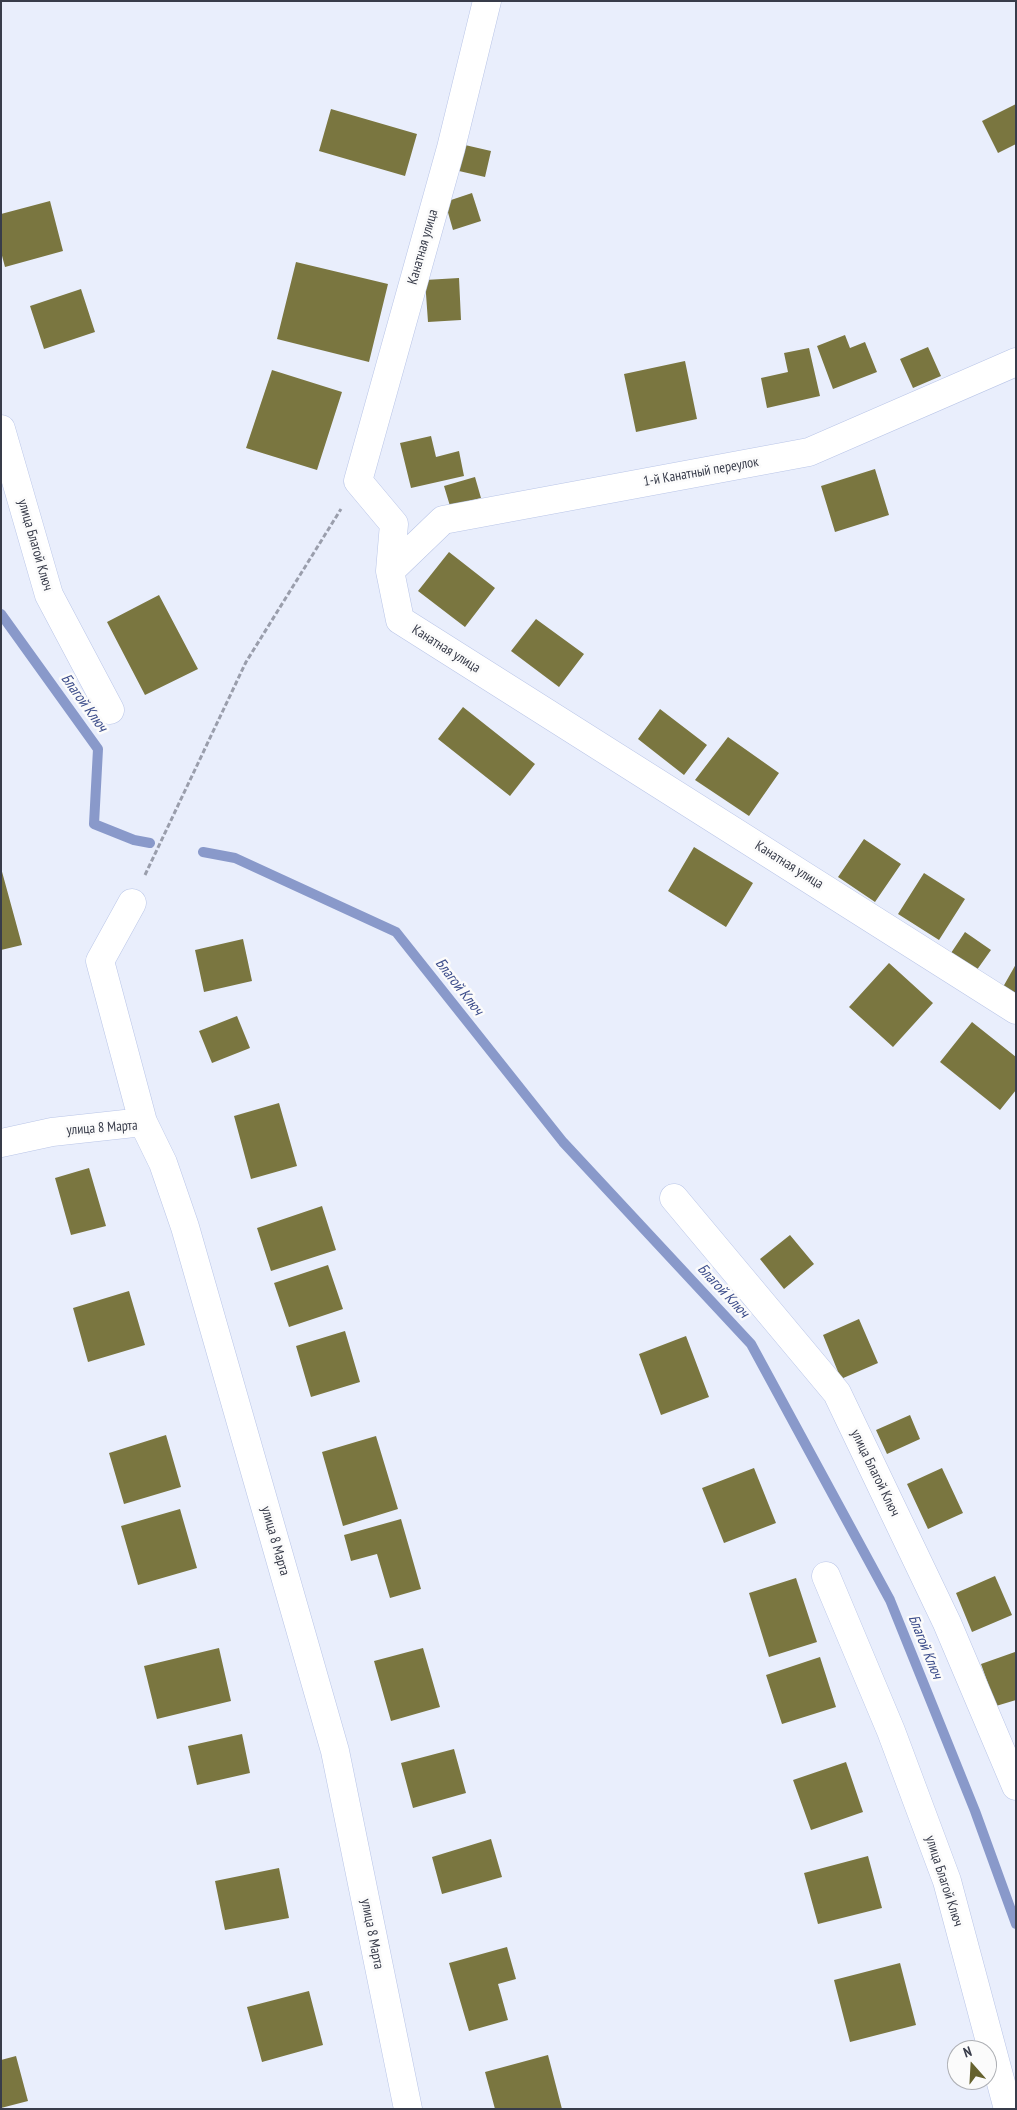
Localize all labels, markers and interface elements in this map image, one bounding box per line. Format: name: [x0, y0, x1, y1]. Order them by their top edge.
street label: Канатная улица: [404, 207, 442, 287]
street label: 1-й Канатный переулок: [642, 454, 760, 490]
street label: улица Благой Ключ: [14, 497, 56, 593]
street label: Канатная улица: [409, 621, 483, 677]
water label: Благой Ключ: [57, 670, 111, 736]
street label: Канатная улица: [752, 837, 826, 893]
water label: Благой Ключ: [431, 955, 487, 1019]
street label: улица 8 Марта: [66, 1117, 138, 1139]
water label: Благой Ключ: [693, 1260, 753, 1322]
street label: улица Благой Ключ: [847, 1427, 903, 1519]
street label: улица 8 Марта: [257, 1504, 293, 1578]
water label: Благой Ключ: [904, 1612, 946, 1682]
street label: улица Благой Ключ: [921, 1833, 967, 1929]
street label: улица 8 Марта: [357, 1897, 387, 1971]
north arrow: [947, 2040, 997, 2090]
text: N: [961, 2042, 974, 2062]

